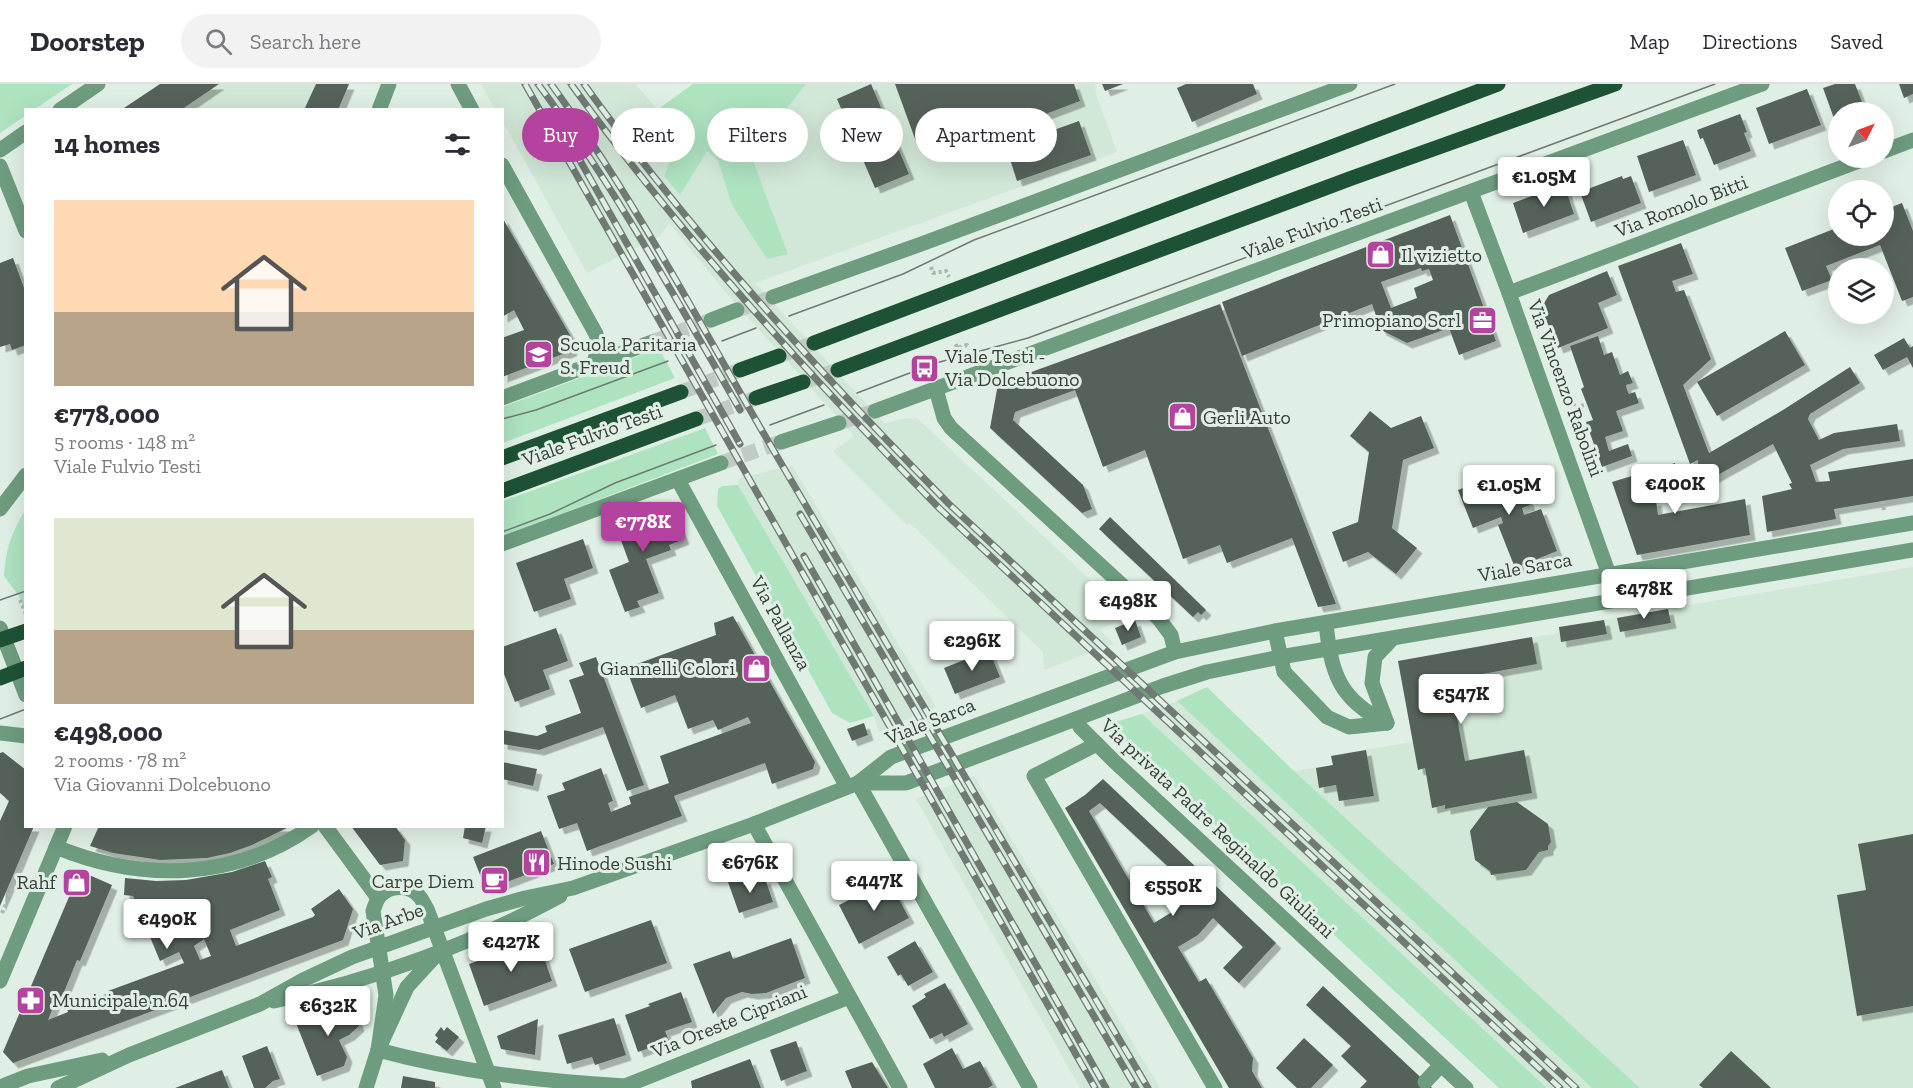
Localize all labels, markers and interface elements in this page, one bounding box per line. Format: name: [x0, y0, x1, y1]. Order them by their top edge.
search box: [181, 14, 601, 68]
text: Doorstep: [30, 25, 145, 58]
icon: search: [202, 25, 235, 58]
text: Search here: [250, 28, 361, 55]
text: Map: [1630, 29, 1670, 54]
text: Directions: [1703, 29, 1797, 54]
text: Saved: [1830, 29, 1883, 54]
north arrow: [1828, 102, 1894, 168]
map controls: [1828, 102, 1894, 324]
chip: Buy: [522, 108, 599, 162]
chip: Rent: [611, 108, 695, 162]
chip: Filters: [707, 108, 808, 162]
chip: New: [820, 108, 903, 162]
chip: Apartment: [915, 108, 1057, 162]
text: 14 homes: [54, 128, 160, 160]
icon: filters: [441, 128, 474, 161]
pin: €1.05M: [1495, 157, 1593, 208]
text: €1.05M: [1512, 164, 1576, 188]
street label: Via Romolo Bitti: [1610, 169, 1751, 243]
button: locate: [1828, 180, 1894, 246]
street label: Viale Fulvio Testi: [1238, 191, 1386, 265]
icon: home: [210, 239, 318, 347]
shop icon: Il vizietto: [1364, 239, 1396, 271]
place label: Il vizietto: [1401, 243, 1482, 267]
button: layers: [1828, 258, 1894, 324]
street label: Via Vincenzo Rabolini: [1523, 295, 1609, 480]
office icon: Primopiano Scrl: [1466, 304, 1498, 336]
place label: Primopiano Scrl: [1322, 308, 1461, 332]
place label: Scuola Paritaria S. Freud: [560, 332, 697, 379]
school or university icon: Scuola Paritaria S. Freud: [523, 339, 555, 371]
place label: Viale Testi - Via Dolcebuono: [944, 344, 1080, 391]
bus stop icon: Viale Testi - Via Dolcebuono: [908, 352, 940, 384]
text: €778,000: [54, 398, 160, 430]
street label: Viale Fulvio Testi: [518, 398, 666, 472]
shop icon: Gerli Auto: [1166, 401, 1198, 433]
place label: Gerli Auto: [1203, 405, 1291, 429]
text: 5 rooms · 148 m²: [54, 430, 195, 454]
text: Viale Fulvio Testi: [54, 454, 201, 478]
pin: €400K: [1633, 464, 1717, 515]
pin: €1.05M: [1460, 465, 1558, 516]
text: €400K: [1645, 471, 1705, 495]
text: €1.05M: [1477, 472, 1541, 496]
pin: €778K: [601, 502, 685, 553]
text: €778K: [615, 509, 671, 533]
street label: Viale Sarca: [1475, 547, 1574, 587]
icon: home: [210, 557, 318, 665]
pin: €478K: [1602, 569, 1686, 620]
street label: Via Pallanza: [745, 571, 817, 675]
text: €478K: [1616, 576, 1673, 600]
pin: €498K: [1086, 581, 1170, 632]
text: €498K: [1099, 588, 1157, 612]
pin: €296K: [930, 621, 1014, 672]
text: €296K: [943, 628, 1001, 652]
shop icon: Giannelli Colori: [740, 652, 772, 684]
place label: Giannelli Colori: [600, 656, 735, 680]
pin: €547K: [1419, 674, 1503, 725]
text: €547K: [1433, 681, 1489, 705]
street label: Viale Sarca: [881, 692, 979, 750]
street label: Via privata Padre Reginaldo Giuliani: [1095, 712, 1340, 943]
text: €498,000: [54, 716, 163, 748]
text: 2 rooms · 78 m²: [54, 748, 186, 772]
text: Via Giovanni Dolcebuono: [54, 772, 271, 796]
pin: €676K: [708, 843, 792, 894]
restaurant icon: Hinode Sushi: [520, 847, 552, 879]
text: €676K: [722, 850, 778, 874]
place label: Hinode Sushi: [557, 851, 672, 875]
pin: €447K: [832, 861, 916, 912]
cafe icon: Carpe Diem: [479, 865, 511, 897]
shop icon: Rahf: [61, 866, 93, 898]
pin: €550K: [1131, 866, 1215, 917]
text: €447K: [845, 868, 903, 892]
place label: Carpe Diem: [372, 869, 475, 893]
place label: Rahf: [16, 870, 58, 894]
text: €550K: [1144, 873, 1202, 897]
street label: Via Arbe: [349, 897, 426, 945]
pin: €490K: [125, 899, 209, 950]
text: €490K: [138, 906, 196, 930]
pin: €427K: [469, 922, 553, 973]
text: €427K: [482, 929, 540, 953]
street label: Via Oreste Cipriani: [647, 979, 810, 1063]
pharmacy icon: Municipale n.64: [15, 984, 47, 1016]
pin: €632K: [286, 986, 370, 1037]
place label: Municipale n.64: [52, 988, 189, 1012]
text: €632K: [299, 993, 357, 1017]

